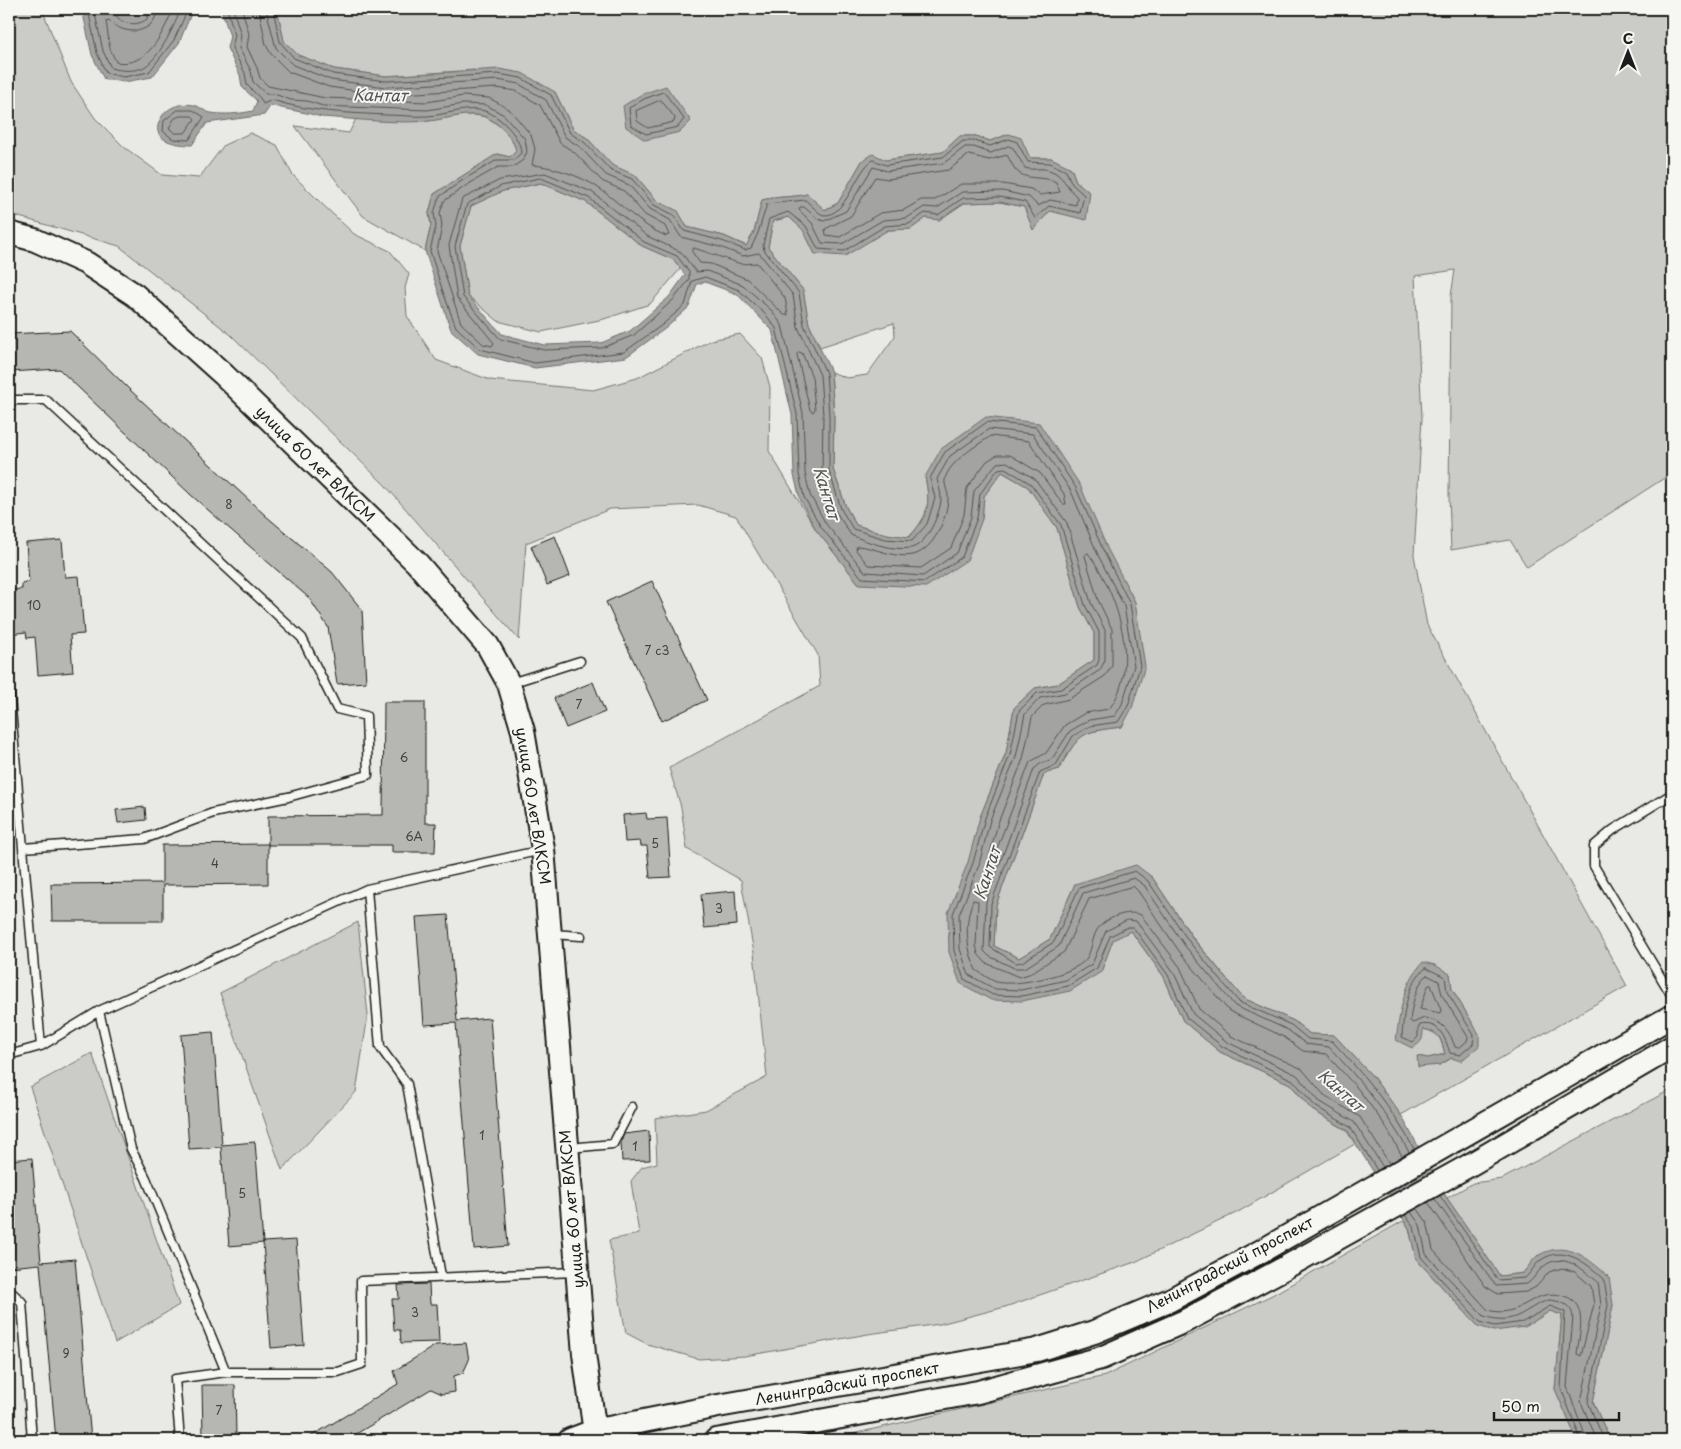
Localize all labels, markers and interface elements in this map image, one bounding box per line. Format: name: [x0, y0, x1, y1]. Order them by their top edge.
north arrow: [1604, 28, 1654, 78]
text: С: [1623, 28, 1633, 49]
water label: Кантат: [353, 82, 410, 107]
street label: улица 60 лет ВЛКСМ: [251, 399, 381, 526]
water label: Кантат: [809, 463, 848, 525]
house number: 8: [225, 495, 233, 513]
house number: 10: [27, 596, 41, 614]
house number: 7 с3: [645, 641, 670, 659]
house number: 7: [576, 695, 583, 713]
street label: улица 60 лет ВЛКСМ: [511, 726, 558, 886]
house number: 6: [400, 748, 408, 766]
house number: 6А: [405, 827, 423, 845]
house number: 5: [651, 834, 659, 852]
water label: Кантат: [966, 841, 1007, 902]
house number: 4: [211, 854, 219, 872]
house number: 3: [715, 899, 723, 917]
water label: Кантат: [1313, 1062, 1372, 1118]
house number: 1: [479, 1126, 485, 1144]
street label: улица 60 лет ВЛКСМ: [552, 1129, 589, 1289]
house number: 1: [632, 1137, 638, 1155]
house number: 5: [238, 1184, 246, 1202]
street label: Ленинградский проспект: [1142, 1209, 1318, 1318]
house number: 3: [411, 1303, 419, 1321]
house number: 9: [62, 1344, 70, 1362]
street label: Ленинградский проспект: [753, 1355, 941, 1410]
scale bar: [1494, 1389, 1618, 1421]
text: 50 m: [1501, 1394, 1540, 1417]
house number: 7: [216, 1401, 223, 1419]

